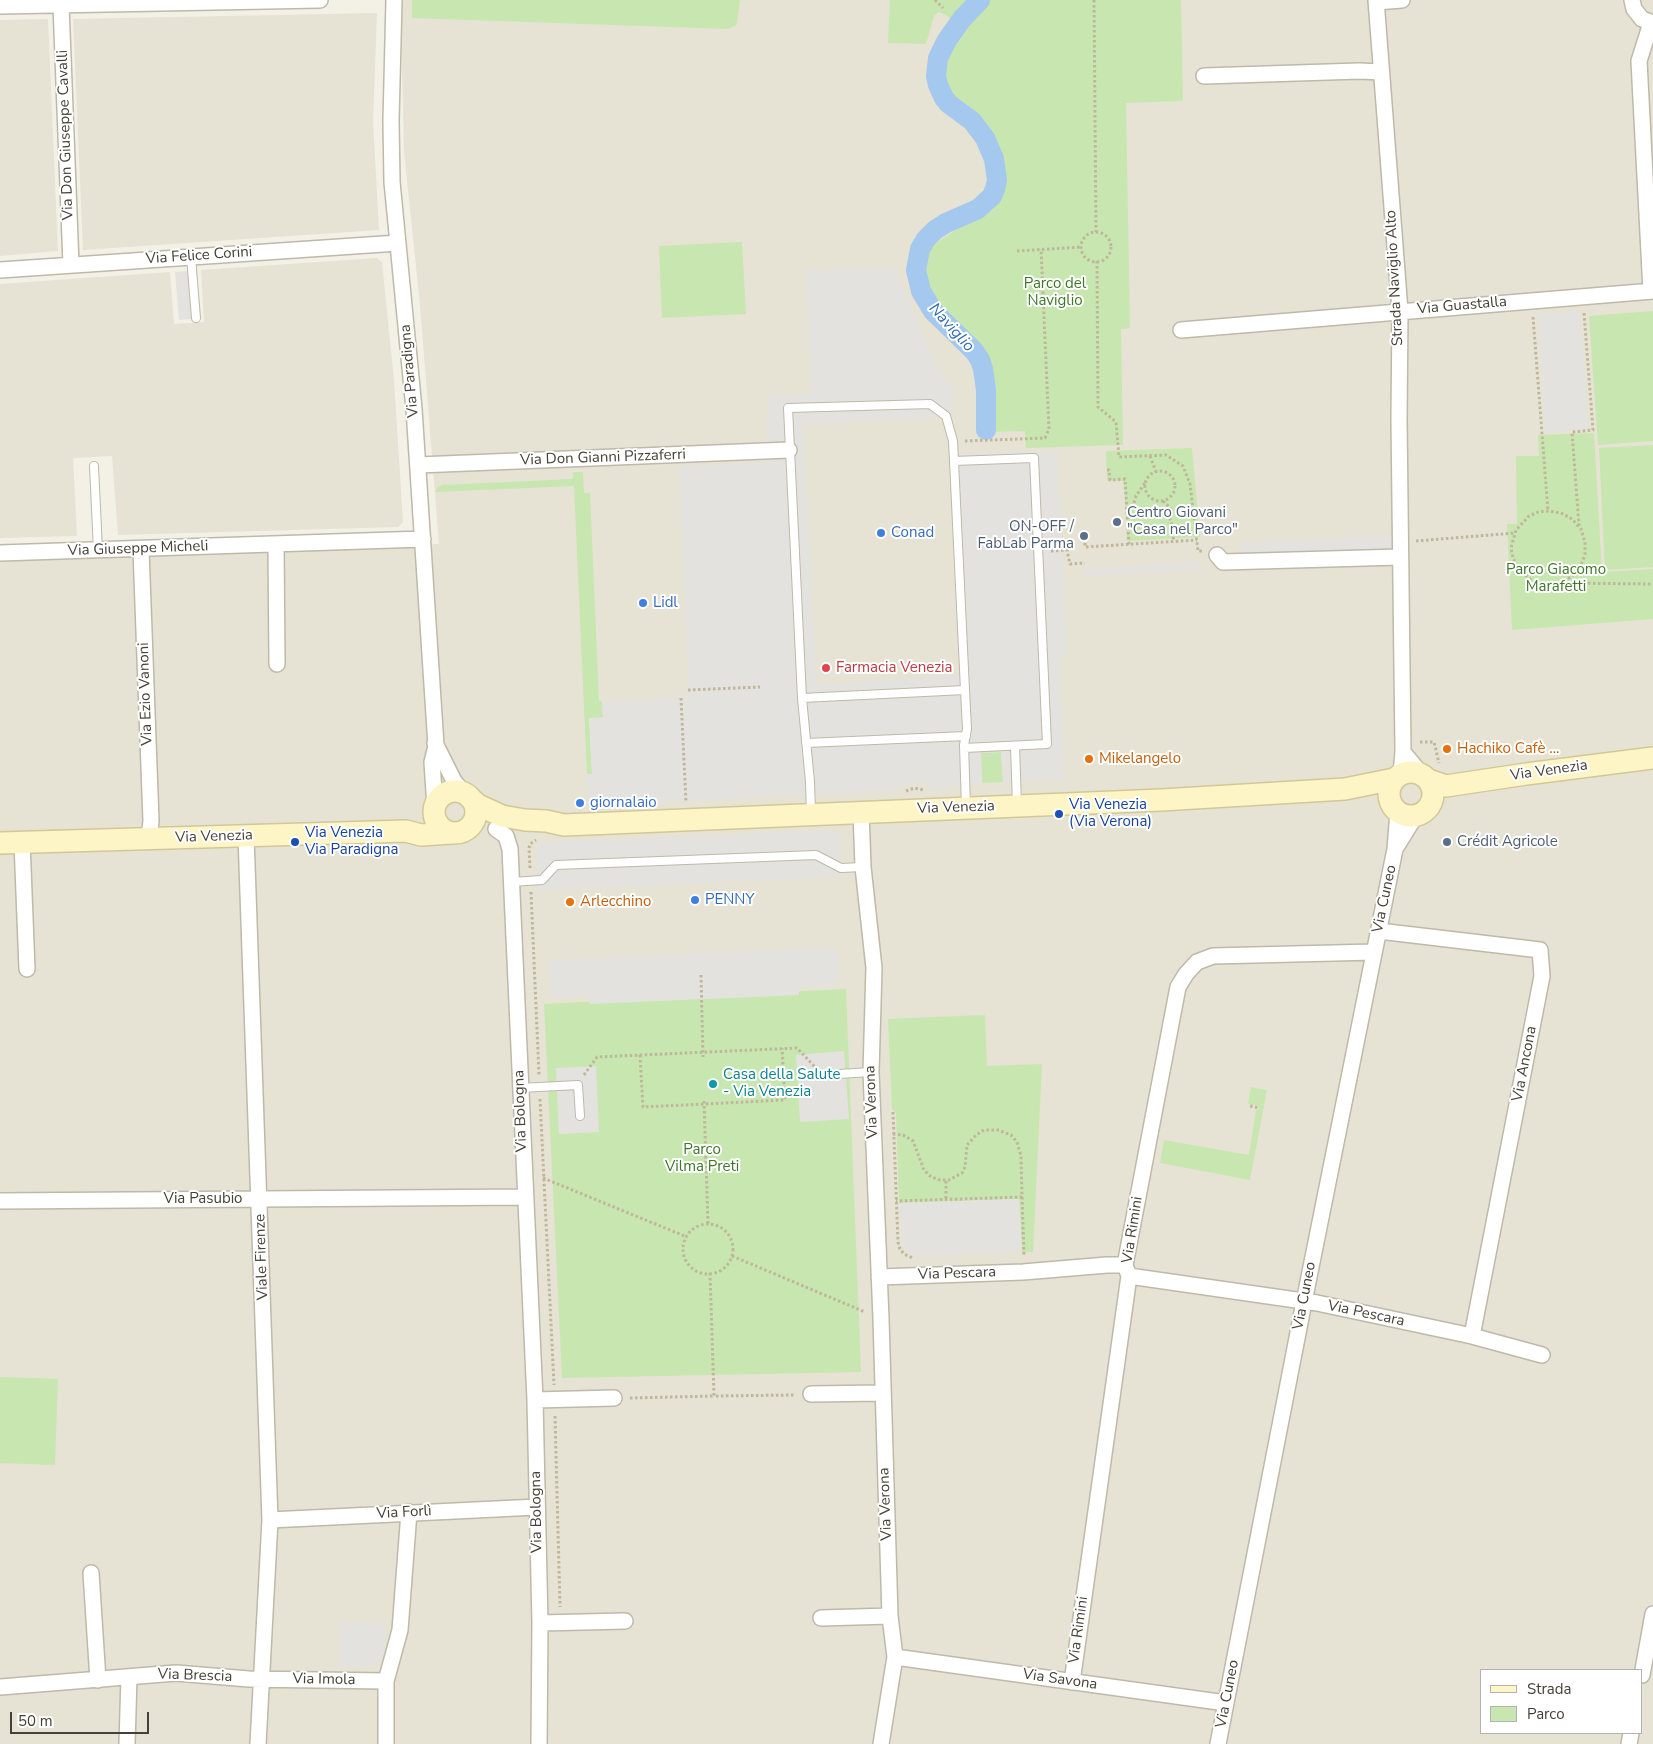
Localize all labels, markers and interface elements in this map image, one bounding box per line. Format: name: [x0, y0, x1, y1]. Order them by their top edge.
street label: Via Don Giuseppe Cavalli: [54, 50, 78, 220]
street label: Strada Naviglio Alto: [1382, 210, 1408, 346]
street label: Via Felice Corini: [145, 243, 253, 269]
park label: Parco del Naviglio: [1024, 275, 1086, 310]
street label: Via Guastalla: [1416, 293, 1508, 319]
water label: Naviglio: [924, 300, 978, 356]
street label: Via Paradigna: [397, 324, 423, 418]
street label: Via Don Gianni Pizzaferri: [520, 446, 686, 470]
place label: Centro Giovani "Casa nel Parco": [1127, 504, 1238, 539]
marker: Centro Giovani "Casa nel Parco": [1111, 516, 1123, 528]
place label: ON-OFF / FabLab Parma: [977, 518, 1074, 553]
place label: Conad: [891, 524, 934, 542]
marker: Conad: [875, 527, 887, 539]
marker: ON-OFF / FabLab Parma: [1078, 530, 1090, 542]
street label: Via Giuseppe Micheli: [67, 538, 209, 560]
park label: Parco Giacomo Marafetti: [1506, 561, 1606, 596]
place label: Lidl: [653, 594, 678, 612]
marker: Lidl: [637, 597, 649, 609]
street label: Via Ezio Vanoni: [135, 642, 157, 746]
place label: Farmacia Venezia: [836, 659, 953, 677]
marker: Farmacia Venezia: [820, 662, 832, 674]
place label: Hachiko Cafè ...: [1457, 740, 1559, 758]
marker: Hachiko Cafè ...: [1441, 743, 1453, 755]
place label: Mikelangelo: [1099, 750, 1181, 768]
marker: Mikelangelo: [1083, 753, 1095, 765]
street label: Via Venezia: [1509, 757, 1589, 785]
place label: giornalaio: [590, 794, 657, 812]
place label: Via Venezia (Via Verona): [1069, 796, 1152, 831]
marker: giornalaio: [574, 797, 586, 809]
street label: Via Venezia: [917, 798, 995, 818]
marker: Via Venezia (Via Verona): [1053, 808, 1065, 820]
place label: Via Venezia Via Paradigna: [305, 824, 398, 859]
street label: Via Venezia: [175, 827, 253, 847]
place label: Crédit Agricole: [1457, 833, 1558, 851]
marker: Via Venezia Via Paradigna: [289, 836, 301, 848]
marker: Crédit Agricole: [1441, 836, 1453, 848]
street label: Via Cuneo: [1369, 863, 1401, 935]
place label: PENNY: [705, 891, 754, 909]
place label: Arlecchino: [580, 893, 651, 911]
marker: PENNY: [689, 894, 701, 906]
marker: Arlecchino: [564, 896, 576, 908]
street label: Via Ancona: [1509, 1025, 1541, 1103]
street label: Via Verona: [862, 1065, 882, 1139]
place label: Casa della Salute - Via Venezia: [723, 1066, 840, 1101]
street label: Via Bologna: [511, 1070, 531, 1152]
marker: Casa della Salute - Via Venezia: [707, 1078, 719, 1090]
park label: Parco Vilma Preti: [665, 1141, 739, 1176]
street label: Via Pasubio: [164, 1190, 242, 1208]
street label: Via Rimini: [1119, 1195, 1147, 1265]
street label: Viale Firenze: [252, 1214, 272, 1300]
street label: Via Cuneo: [1290, 1261, 1320, 1331]
street label: Via Pescara: [918, 1264, 996, 1284]
street label: Via Pescara: [1326, 1297, 1406, 1331]
street label: Via Verona: [876, 1467, 896, 1541]
street label: Via Bologna: [527, 1471, 547, 1553]
street label: Via Forlì: [376, 1503, 432, 1523]
street label: Via Rimini: [1065, 1595, 1093, 1665]
street label: Via Cuneo: [1213, 1659, 1243, 1729]
street label: Via Brescia: [157, 1666, 233, 1686]
street label: Via Savona: [1022, 1666, 1098, 1694]
legend: [1480, 1669, 1643, 1734]
street label: Via Imola: [292, 1670, 356, 1690]
text: Strada: [1527, 1679, 1571, 1699]
scale bar: [12, 1702, 151, 1734]
text: Parco: [1527, 1704, 1565, 1724]
text: 50 m: [18, 1711, 53, 1731]

